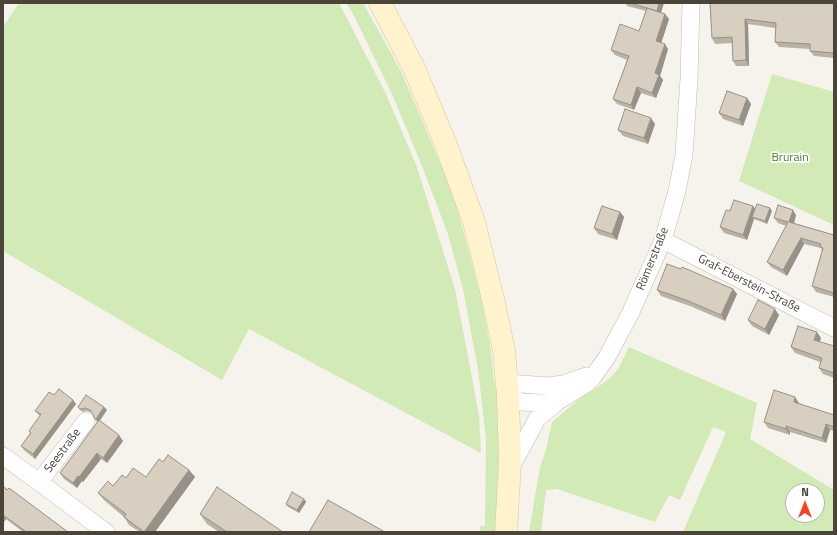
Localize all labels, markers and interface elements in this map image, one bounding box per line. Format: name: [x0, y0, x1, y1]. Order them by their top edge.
park label: Brurain: [771, 151, 809, 165]
street label: Römerstraße: [634, 225, 672, 293]
street label: Graf-Eberstein-Straße: [695, 252, 803, 316]
street label: Seestraße: [42, 426, 84, 476]
north arrow: [785, 483, 825, 523]
text: N: [801, 484, 809, 500]

